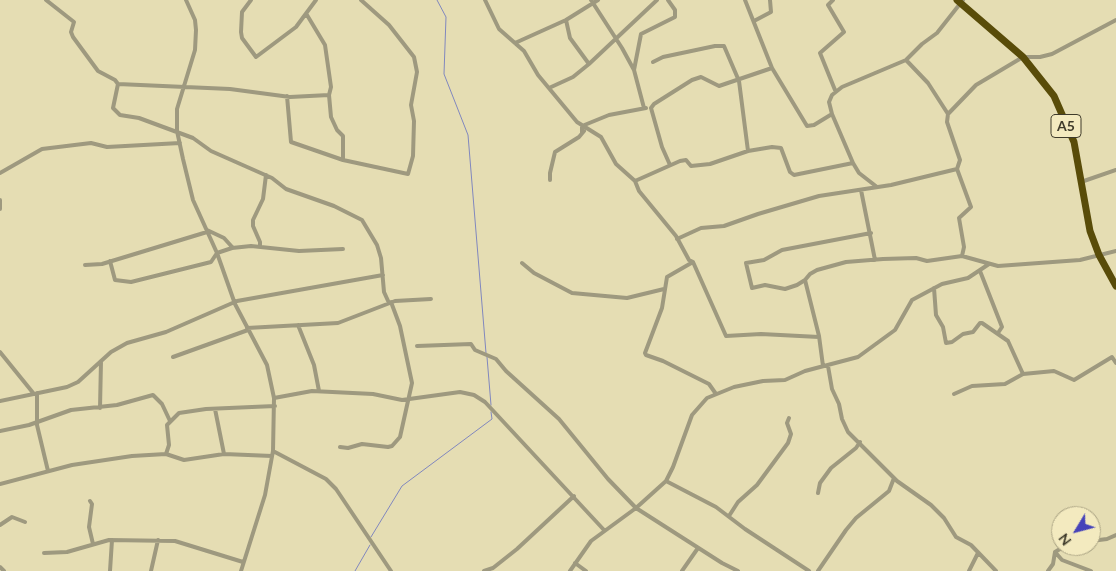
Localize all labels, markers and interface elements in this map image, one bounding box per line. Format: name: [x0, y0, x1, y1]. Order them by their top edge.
road number: A5: [1051, 114, 1081, 138]
north arrow: [1051, 506, 1101, 556]
text: N: [1054, 530, 1074, 549]

